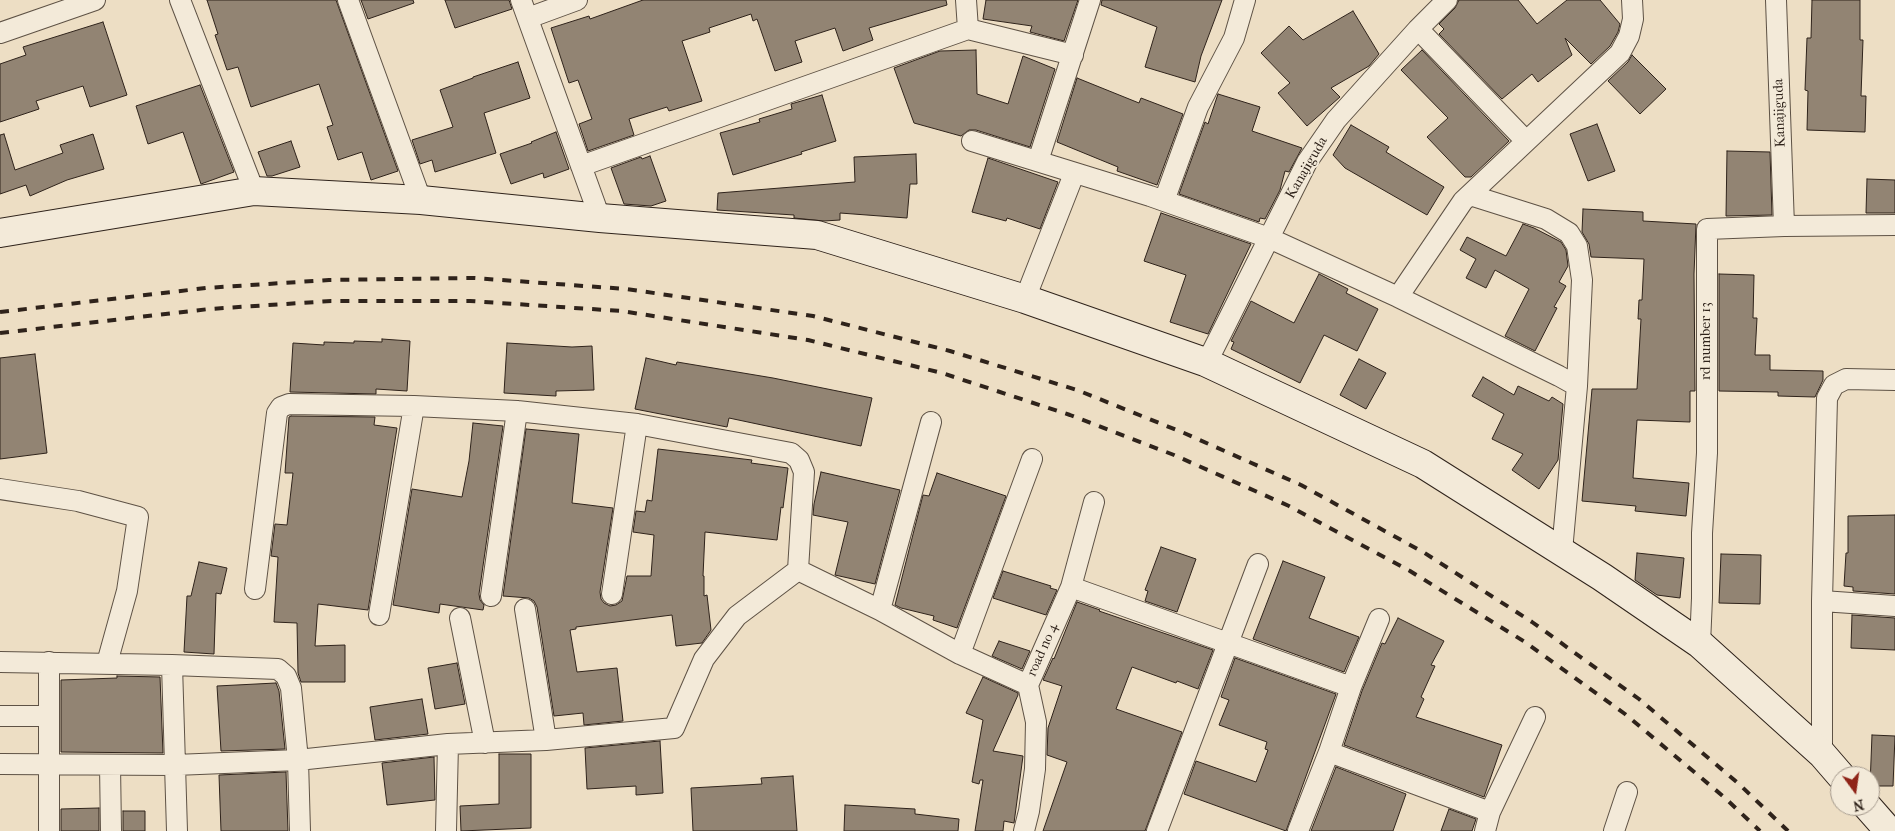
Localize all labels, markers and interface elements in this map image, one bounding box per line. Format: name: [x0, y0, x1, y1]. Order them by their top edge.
street label: Kanajiguda: [1770, 78, 1790, 148]
street label: Kanajiguda: [1283, 134, 1331, 202]
street label: rd number 13: [1699, 302, 1715, 380]
street label: road no 4: [1024, 621, 1062, 679]
north arrow: [1830, 766, 1880, 816]
text: N: [1851, 796, 1866, 815]

